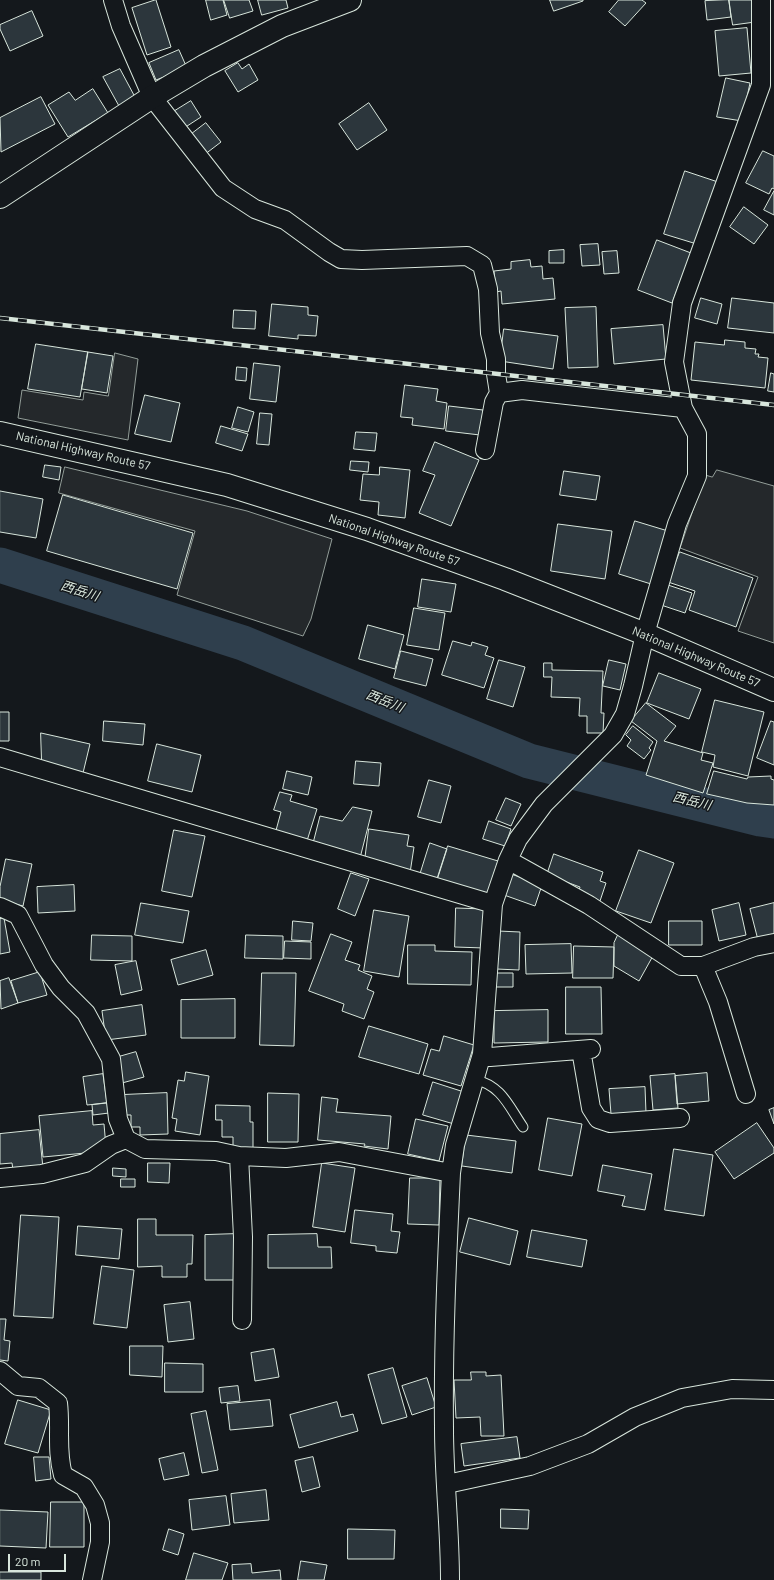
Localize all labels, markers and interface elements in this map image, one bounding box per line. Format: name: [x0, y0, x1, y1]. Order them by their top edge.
street label: National Highway Route 57: [15, 429, 151, 473]
street label: National Highway Route 57: [327, 511, 461, 569]
water label: 西岳川: [59, 578, 101, 604]
street label: National Highway Route 57: [630, 624, 762, 690]
water label: 西岳川: [364, 686, 406, 716]
water label: 西岳川: [671, 789, 713, 813]
scale bar: [10, 1546, 68, 1572]
text: 20 m: [15, 1554, 41, 1568]

